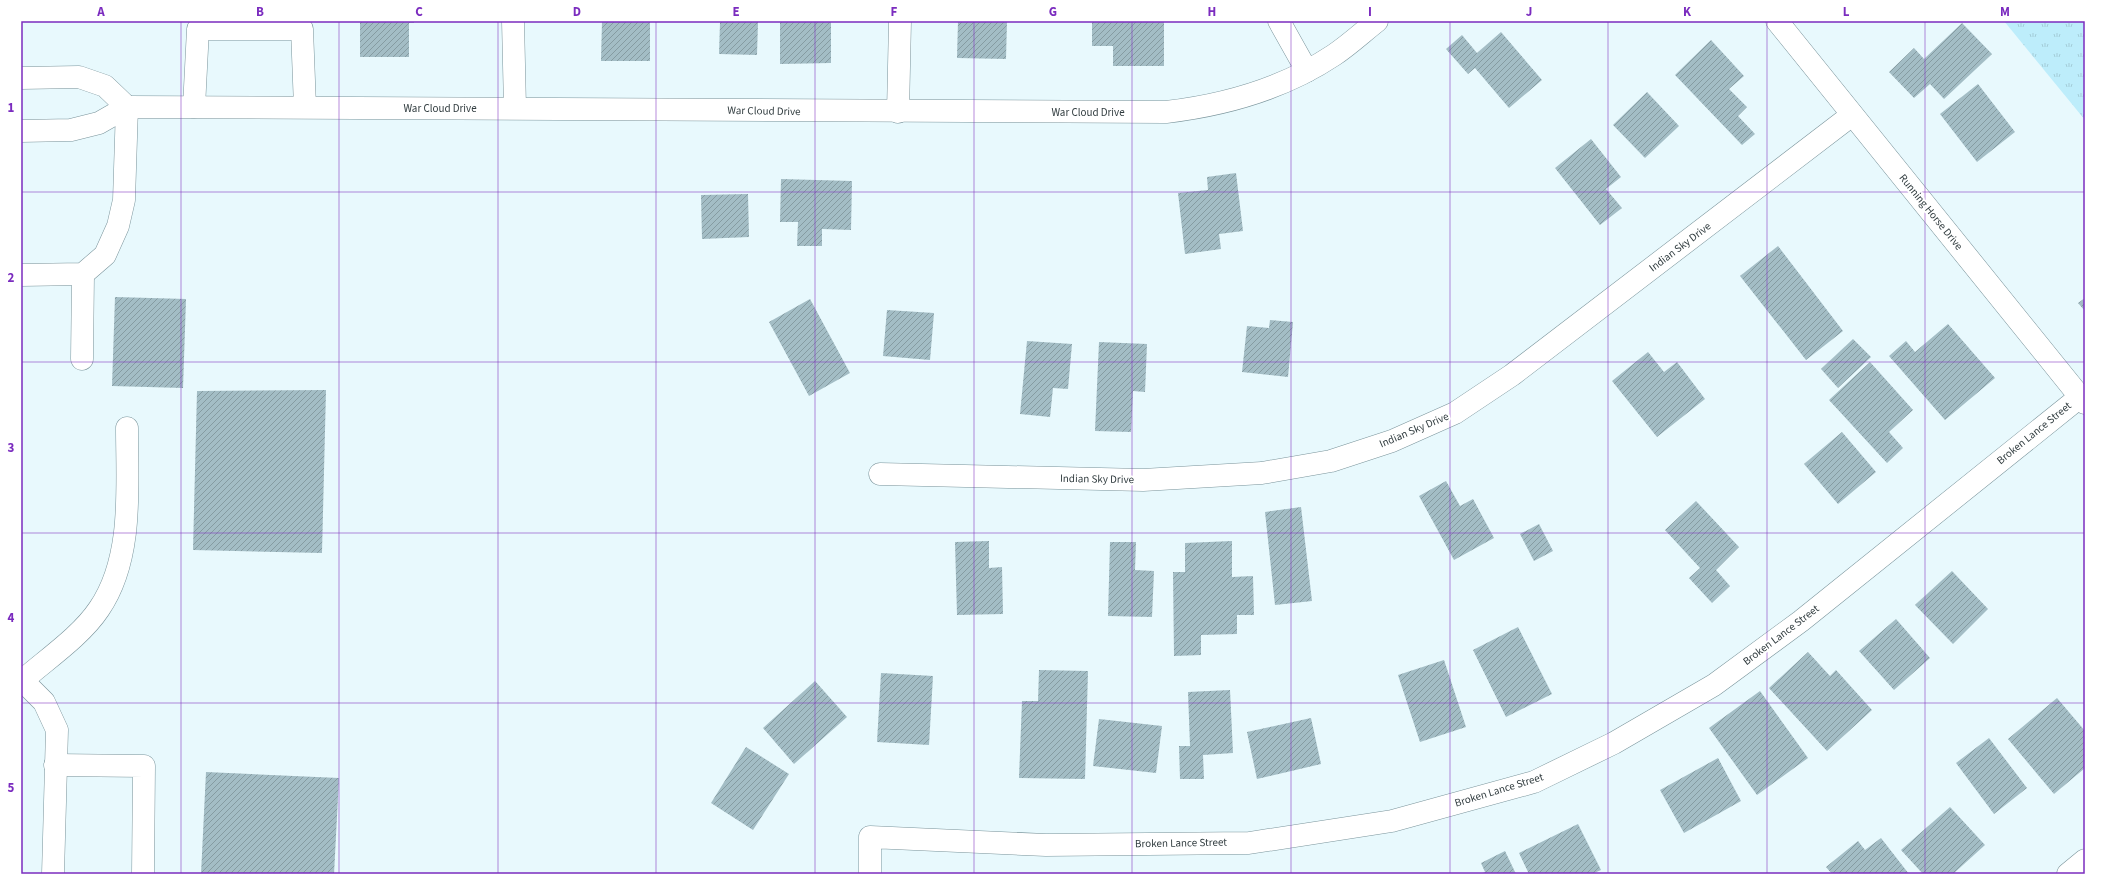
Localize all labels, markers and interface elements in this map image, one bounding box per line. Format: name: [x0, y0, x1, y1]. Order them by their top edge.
text: A: [96, 3, 105, 21]
text: B: [256, 3, 264, 21]
text: C: [415, 3, 423, 21]
text: D: [573, 3, 581, 21]
text: E: [732, 3, 740, 21]
text: F: [891, 3, 898, 21]
text: G: [1049, 3, 1057, 21]
text: H: [1208, 3, 1216, 21]
text: I: [1368, 3, 1372, 21]
text: J: [1526, 3, 1532, 21]
text: K: [1683, 3, 1692, 21]
text: L: [1843, 3, 1850, 21]
text: M: [2000, 3, 2010, 21]
text: 1: [8, 99, 15, 117]
street label: War Cloud Drive: [403, 101, 477, 116]
street label: War Cloud Drive: [727, 103, 801, 119]
street label: War Cloud Drive: [1051, 105, 1125, 120]
street label: Running Horse Drive: [1896, 171, 1967, 254]
street label: Indian Sky Drive: [1646, 218, 1714, 275]
text: 2: [8, 269, 15, 287]
street label: Broken Lance Street: [1994, 398, 2075, 468]
street label: Indian Sky Drive: [1377, 408, 1451, 451]
text: 3: [8, 439, 15, 457]
street label: Indian Sky Drive: [1060, 471, 1135, 487]
street label: Broken Lance Street: [1740, 601, 1822, 669]
text: 4: [8, 609, 15, 627]
street label: Broken Lance Street: [1453, 769, 1545, 811]
text: 5: [8, 779, 15, 797]
street label: Broken Lance Street: [1135, 835, 1227, 851]

